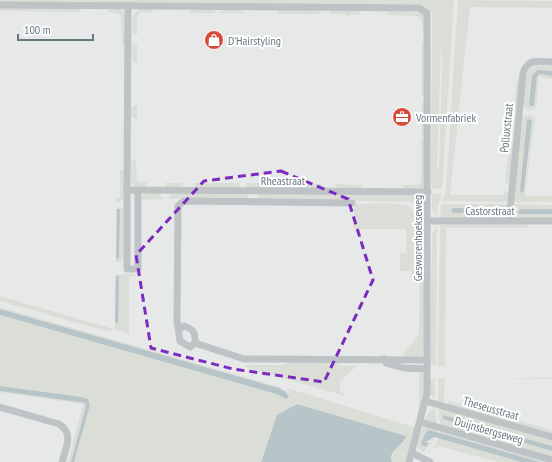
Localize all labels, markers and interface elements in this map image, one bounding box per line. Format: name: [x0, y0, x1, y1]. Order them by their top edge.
scale bar: [18, 16, 93, 42]
text: 100 m: [24, 22, 51, 37]
shop icon: D'Hairstyling: [203, 29, 225, 51]
place label: D'Hairstyling: [228, 33, 281, 48]
street label: Polluxstraat: [496, 102, 516, 153]
office icon: Vormenfabriek: [391, 106, 413, 128]
place label: Vormenfabriek: [415, 110, 476, 125]
street label: Rheastraat: [261, 173, 306, 188]
street label: Gesworenhoekseweg: [410, 195, 425, 281]
street label: Castorstraat: [465, 203, 515, 218]
street label: Theseusstraat: [461, 393, 521, 423]
street label: Duijnsbergseweg: [453, 413, 525, 447]

